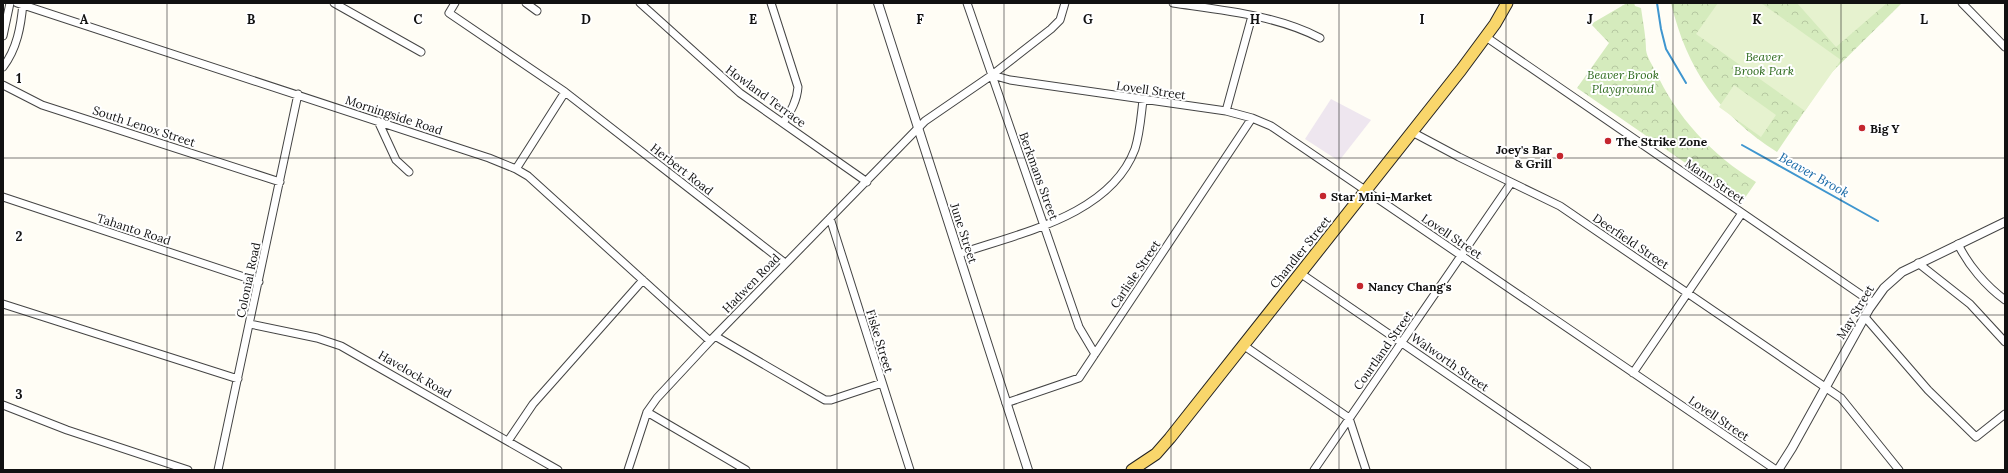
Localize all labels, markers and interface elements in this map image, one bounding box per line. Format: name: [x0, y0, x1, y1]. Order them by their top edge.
text: A: [80, 11, 89, 28]
text: B: [247, 11, 256, 28]
text: C: [414, 11, 423, 28]
text: D: [581, 11, 591, 28]
text: E: [749, 11, 757, 28]
text: F: [916, 11, 924, 28]
text: G: [1083, 11, 1093, 28]
text: H: [1250, 11, 1260, 28]
text: I: [1419, 11, 1425, 28]
text: J: [1587, 11, 1593, 28]
text: K: [1752, 11, 1762, 28]
text: L: [1920, 11, 1928, 28]
park label: Beaver Brook Park: [1734, 49, 1794, 78]
street label: Howland Terrace: [723, 62, 809, 130]
park label: Beaver Brook Playground: [1587, 67, 1659, 96]
text: 1: [16, 70, 22, 87]
street label: Lovell Street: [1115, 78, 1187, 102]
street label: Morningside Road: [343, 92, 445, 138]
street label: South Lenox Street: [91, 102, 198, 150]
place label: Big Y: [1870, 121, 1900, 136]
marker: Big Y: [1857, 123, 1867, 133]
street label: Berkmans Street: [1016, 130, 1062, 222]
place label: The Strike Zone: [1616, 134, 1708, 149]
marker: The Strike Zone: [1603, 136, 1613, 146]
street label: Herbert Road: [648, 140, 716, 198]
place label: Joey's Bar & Grill: [1496, 142, 1552, 171]
water label: Beaver Brook: [1776, 149, 1852, 201]
marker: Joey's Bar & Grill: [1555, 151, 1565, 161]
street label: Mann Street: [1682, 156, 1748, 207]
place label: Star Mini-Market: [1331, 189, 1433, 204]
marker: Star Mini-Market: [1318, 191, 1328, 201]
street label: June Street: [947, 200, 981, 265]
street label: Tahanto Road: [95, 210, 173, 248]
street label: Lovell Street: [1419, 210, 1486, 262]
street label: Deerfield Street: [1590, 210, 1672, 272]
street label: Chandler Street: [1266, 213, 1334, 291]
text: 2: [16, 228, 23, 245]
street label: Carlisle Street: [1107, 237, 1163, 311]
street label: Colonial Road: [233, 241, 263, 319]
street label: Hadwen Road: [719, 250, 783, 316]
place label: Nancy Chang's: [1368, 279, 1452, 294]
marker: Nancy Chang's: [1355, 281, 1365, 291]
street label: May Street: [1833, 282, 1877, 342]
street label: Fiske Street: [863, 307, 897, 375]
street label: Courtland Street: [1350, 307, 1416, 393]
street label: Walworth Street: [1408, 330, 1492, 395]
street label: Havelock Road: [376, 347, 454, 401]
text: 3: [15, 386, 23, 403]
street label: Lovell Street: [1686, 392, 1753, 444]

